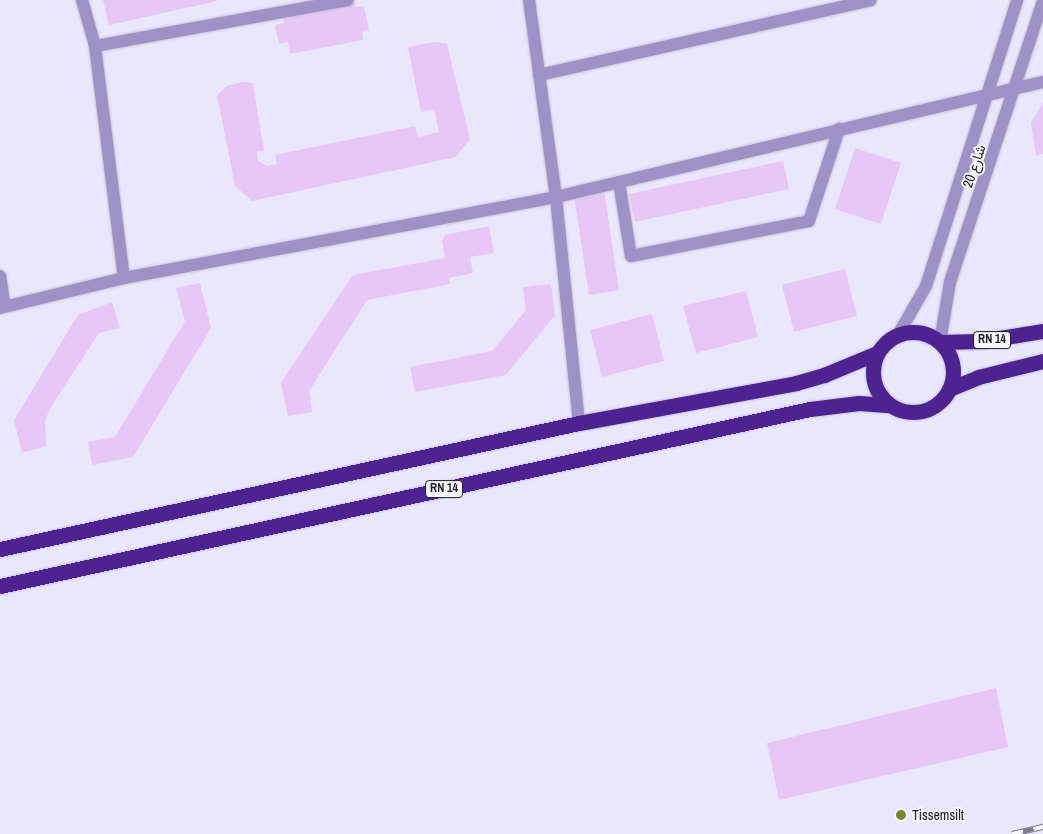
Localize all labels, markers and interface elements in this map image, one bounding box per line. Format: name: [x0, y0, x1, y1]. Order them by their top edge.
street label: شارع 20: [959, 142, 989, 190]
road number: RN 14: [972, 330, 1012, 350]
road number: RN 14: [424, 479, 464, 498]
place label: Tissemsilt: [912, 807, 964, 823]
marker: Tissemsilt: [894, 808, 908, 822]

